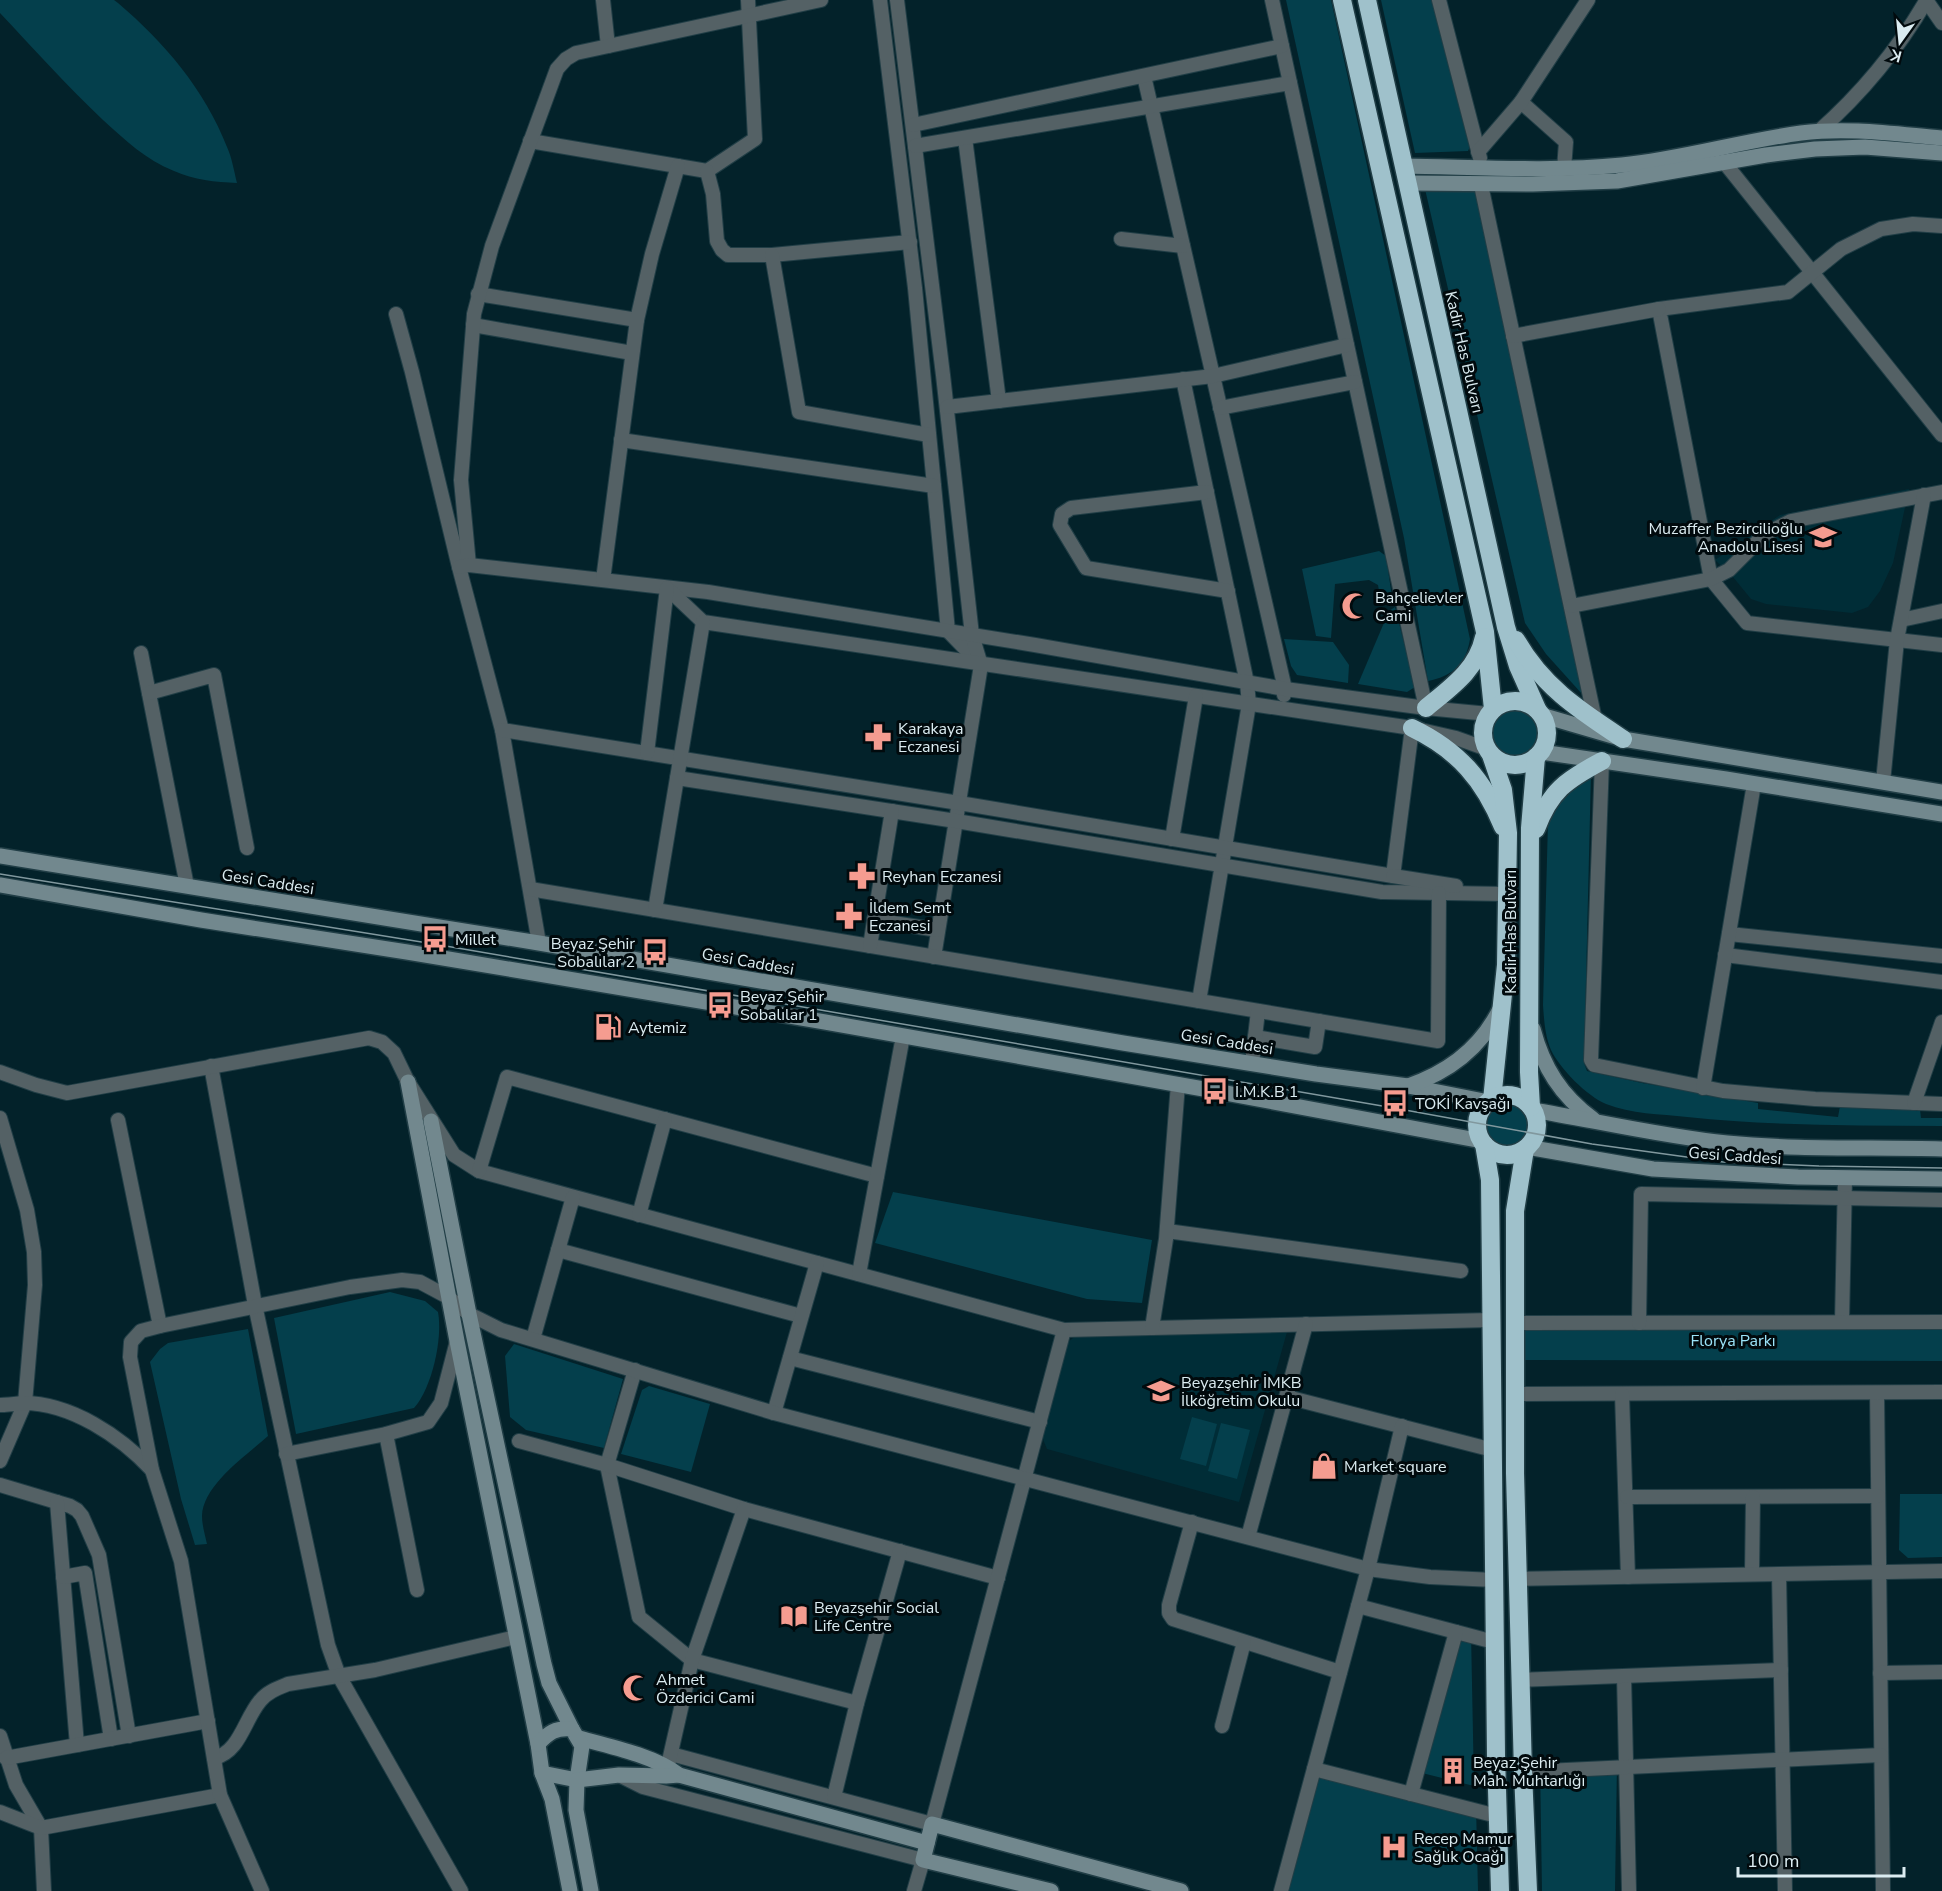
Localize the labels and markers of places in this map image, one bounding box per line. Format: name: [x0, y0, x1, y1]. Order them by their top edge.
place label: Muzaffer Bezircilioğlu Anadolu Lisesi: [1648, 518, 1803, 558]
school or university icon: Muzaffer Bezircilioğlu Anadolu Lisesi: [1808, 522, 1838, 552]
place label: Bahçelievler Cami: [1375, 587, 1463, 627]
mosque icon: Bahçelievler Cami: [1340, 591, 1370, 621]
place label: Karakaya Eczanesi: [898, 718, 963, 758]
pharmacy icon: Karakaya Eczanesi: [863, 722, 893, 752]
pharmacy icon: Reyhan Eczanesi: [847, 861, 877, 891]
place label: Reyhan Eczanesi: [882, 866, 1001, 888]
place label: İldem Semt Eczanesi: [869, 897, 951, 937]
pharmacy icon: İldem Semt Eczanesi: [834, 901, 864, 931]
bus stop icon: Millet: [420, 924, 450, 954]
place label: Millet: [455, 929, 496, 951]
place label: Beyaz Şehir Sobalılar 2: [551, 933, 635, 973]
bus stop icon: Beyaz Şehir Sobalılar 2: [640, 937, 670, 967]
place label: Beyaz Şehir Sobalılar 1: [740, 986, 824, 1026]
bus stop icon: Beyaz Şehir Sobalılar 1: [705, 990, 735, 1020]
fuel station icon: Aytemiz: [593, 1012, 623, 1042]
place label: Aytemiz: [628, 1017, 686, 1039]
bus stop icon: İ.M.K.B 1: [1200, 1076, 1230, 1106]
place label: İ.M.K.B 1: [1235, 1081, 1298, 1103]
bus stop icon: TOKİ Kavşağı: [1380, 1088, 1410, 1118]
place label: TOKİ Kavşağı: [1415, 1093, 1510, 1115]
place label: Beyazşehir İMKB İlköğretim Okulu: [1181, 1372, 1302, 1412]
school or university icon: Beyazşehir İMKB İlköğretim Okulu: [1146, 1376, 1176, 1406]
shop icon: Market square: [1309, 1451, 1339, 1481]
place label: Market square: [1344, 1456, 1447, 1478]
place label: Beyazşehir Social Life Centre: [814, 1597, 939, 1637]
library icon: Beyazşehir Social Life Centre: [779, 1601, 809, 1631]
place label: Ahmet Özderici Cami: [656, 1669, 754, 1709]
mosque icon: Ahmet Özderici Cami: [621, 1673, 651, 1703]
place label: Beyaz Şehir Mah. Muhtarlığı: [1473, 1752, 1585, 1792]
building icon: Beyaz Şehir Mah. Muhtarlığı: [1438, 1756, 1468, 1786]
place label: Recep Mamur Sağlık Ocağı: [1414, 1828, 1513, 1868]
hospital icon: Recep Mamur Sağlık Ocağı: [1379, 1832, 1409, 1862]

